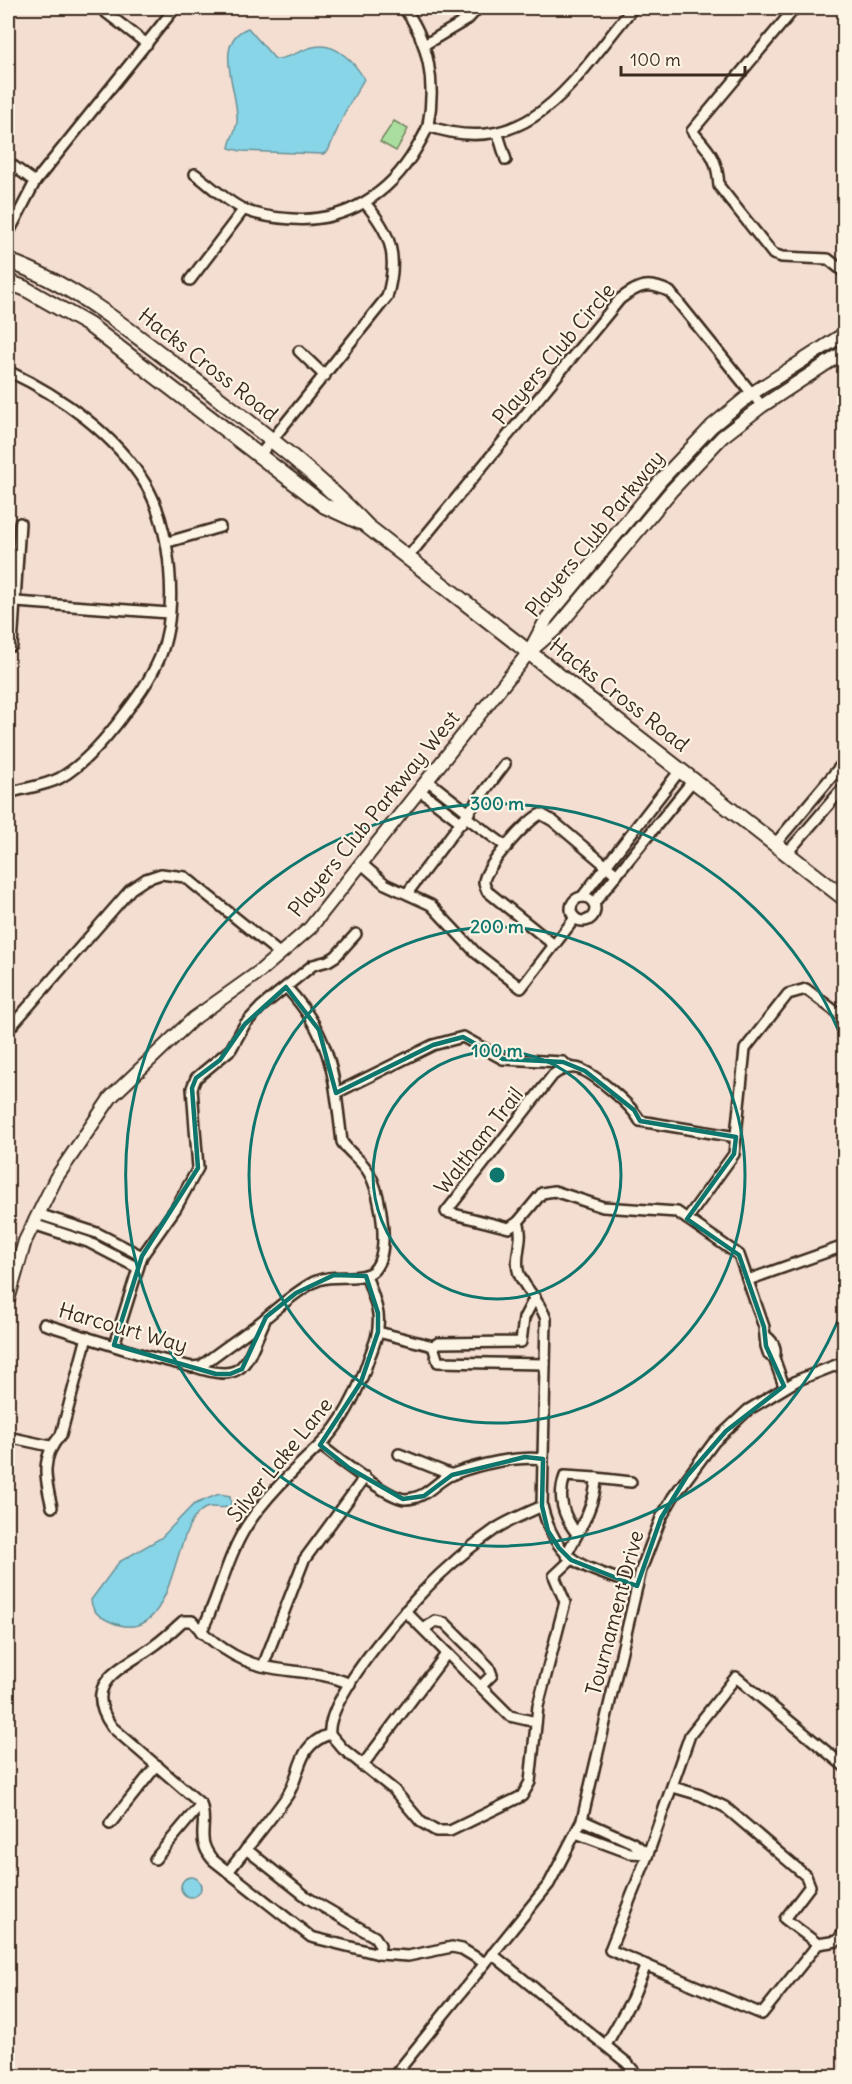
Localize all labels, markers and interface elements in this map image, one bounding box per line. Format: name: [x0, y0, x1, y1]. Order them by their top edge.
scale bar: [621, 39, 746, 77]
text: 100 m: [630, 48, 681, 71]
street label: Players Club Circle: [487, 277, 621, 430]
street label: Hacks Cross Road: [133, 302, 284, 428]
street label: Players Club Parkway: [519, 445, 670, 622]
street label: Hacks Cross Road: [544, 632, 695, 758]
street label: Players Club Parkway West: [282, 705, 465, 922]
text: 300 m: [470, 792, 524, 815]
text: 200 m: [470, 915, 524, 938]
text: 100 m: [472, 1039, 523, 1062]
street label: Waltham Trail: [428, 1082, 529, 1200]
centre of rings: [487, 1165, 507, 1185]
street label: Harcourt Way: [56, 1296, 191, 1359]
street label: Silver Lake Lane: [221, 1392, 338, 1528]
street label: Tournament Drive: [579, 1527, 650, 1698]

